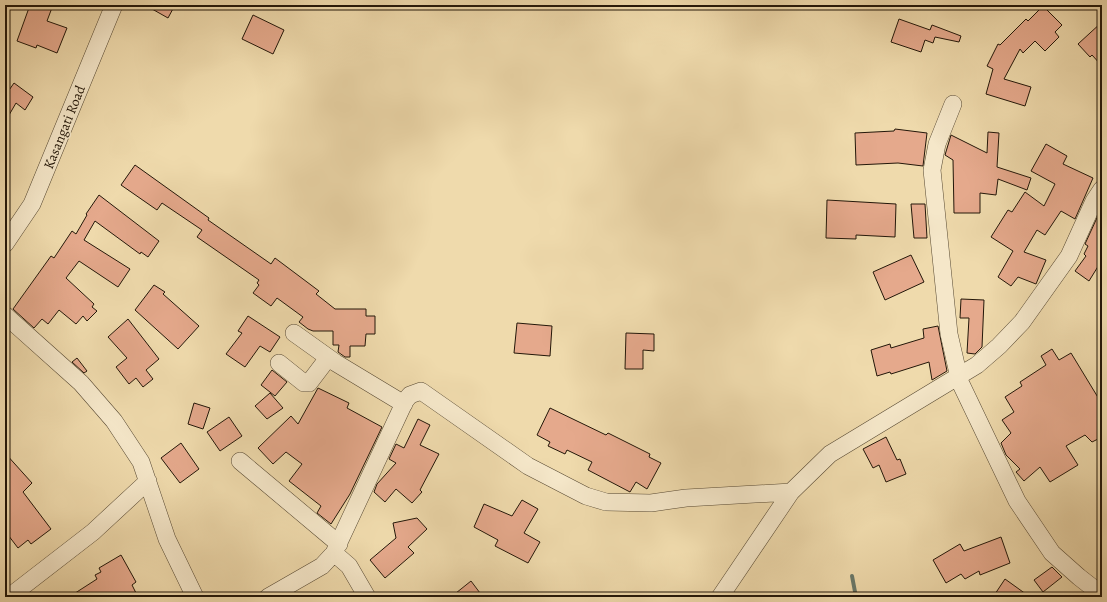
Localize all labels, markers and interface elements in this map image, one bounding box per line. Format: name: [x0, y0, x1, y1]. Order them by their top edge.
street label: Kasangati Road: [39, 82, 90, 172]

